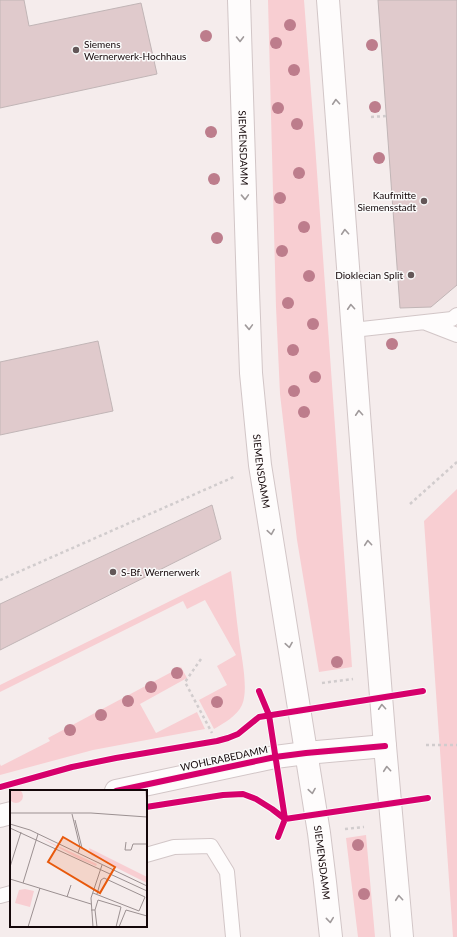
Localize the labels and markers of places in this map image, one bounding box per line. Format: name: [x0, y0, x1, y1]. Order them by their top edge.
place label: Siemens Wernerwerk-Hochhaus: [84, 38, 186, 62]
marker: Siemens Wernerwerk-Hochhaus: [71, 45, 81, 55]
place label: Kaufmitte Siemensstadt: [357, 189, 416, 213]
marker: Kaufmitte Siemensstadt: [419, 196, 429, 206]
place label: Dioklecian Split: [335, 269, 403, 281]
marker: Dioklecian Split: [406, 270, 416, 280]
place label: S-Bf. Wernerwerk: [121, 566, 200, 578]
marker: S-Bf. Wernerwerk: [108, 567, 118, 577]

